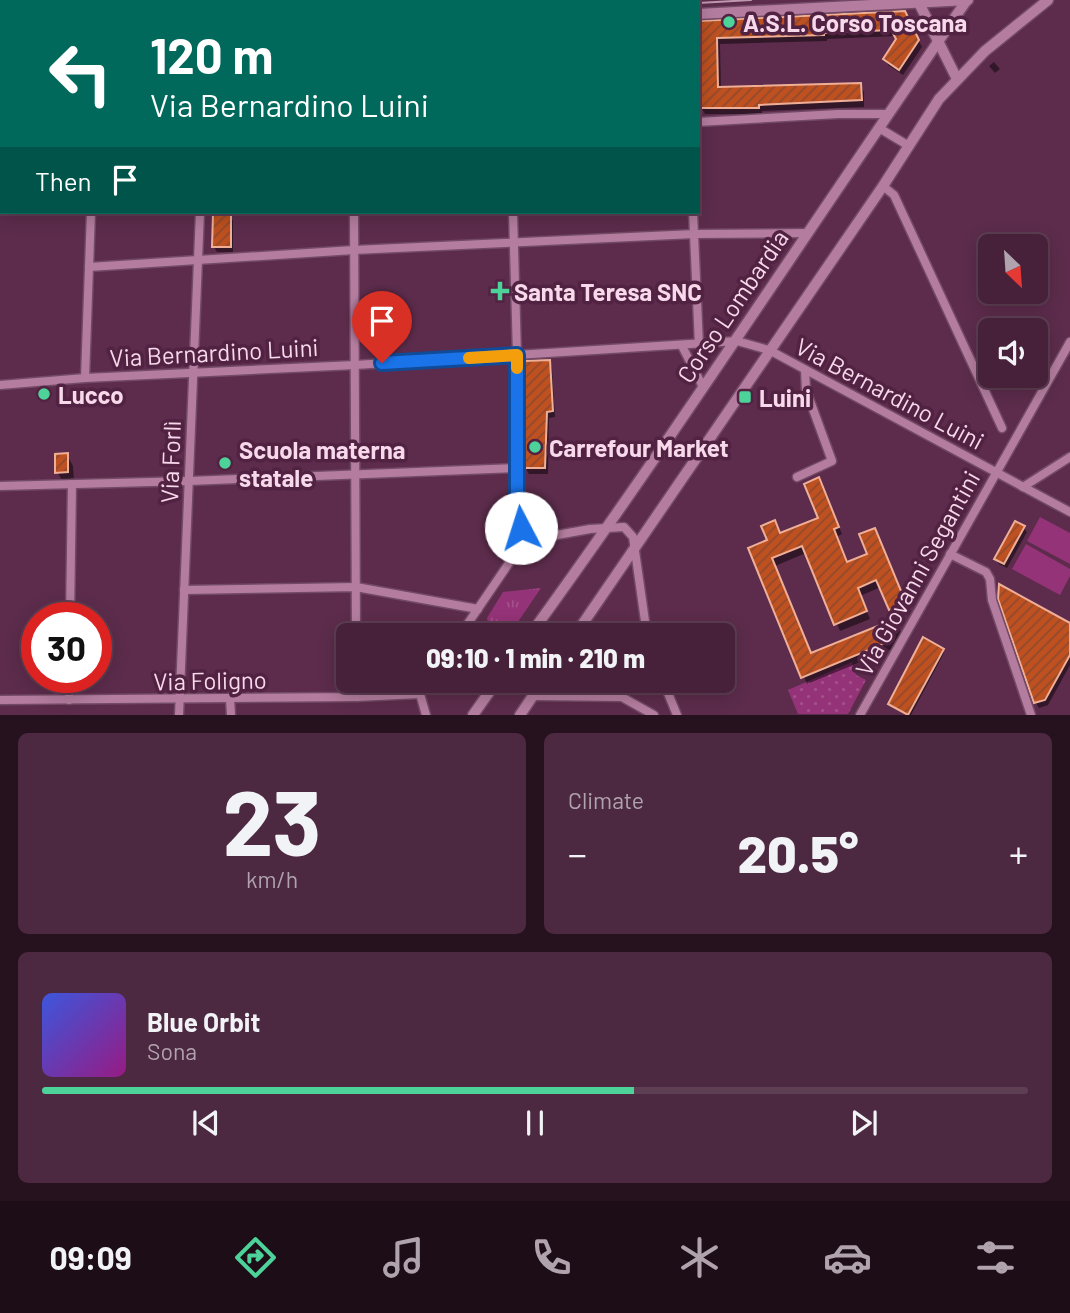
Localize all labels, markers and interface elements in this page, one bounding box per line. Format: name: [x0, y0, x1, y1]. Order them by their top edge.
place label: A.S.L. Corso Toscana: [743, 8, 967, 37]
marker: A.S.L. Corso Toscana: [721, 14, 737, 30]
text: 120 m: [150, 25, 273, 84]
icon: left: [35, 28, 126, 119]
text: Via Bernardino Luini: [150, 85, 429, 123]
icon: arrive: [106, 161, 144, 199]
text: Then: [35, 165, 92, 196]
street label: Corso Lombardia: [670, 224, 794, 388]
north arrow: [978, 234, 1048, 304]
map controls: [978, 234, 1048, 388]
place label: Santa Teresa SNC: [514, 277, 702, 306]
marker: Santa Teresa SNC: [492, 283, 508, 299]
pin: [352, 291, 412, 363]
icon: arrive: [363, 302, 401, 340]
button: sound: [978, 318, 1048, 388]
street label: Via Bernardino Luini: [791, 331, 989, 455]
street label: Via Bernardino Luini: [109, 332, 319, 372]
place label: Lucco: [58, 380, 124, 409]
place label: Luini: [759, 383, 811, 412]
marker: Lucco: [36, 386, 52, 402]
marker: Luini: [737, 389, 753, 405]
street label: Via Forlì: [154, 420, 186, 504]
place label: Carrefour Market: [549, 433, 729, 462]
place label: Scuola materna statale: [239, 435, 405, 492]
marker: Carrefour Market: [527, 439, 543, 455]
marker: Scuola materna statale: [217, 455, 233, 471]
street label: Via Giovanni Segantini: [849, 466, 985, 680]
position arrow: [484, 491, 558, 565]
speed limit sign: 30: [21, 602, 112, 693]
text: 09:10 · 1 min · 210 m: [426, 642, 645, 673]
street label: Via Foligno: [153, 665, 267, 695]
text: 23: [223, 765, 321, 874]
text: Climate: [568, 786, 644, 814]
text: 20.5°: [737, 821, 859, 883]
text: −: [568, 830, 587, 876]
text: +: [1009, 830, 1028, 876]
text: km/h: [246, 865, 298, 893]
text: Blue Orbit: [147, 1006, 260, 1037]
text: Sona: [147, 1037, 197, 1065]
icon: previous: [187, 1104, 225, 1142]
icon: pause: [516, 1104, 554, 1142]
icon: next: [845, 1104, 883, 1142]
icon: directions: [231, 1233, 280, 1282]
icon: music: [379, 1233, 428, 1282]
icon: phone: [527, 1233, 576, 1282]
icon: climate: [675, 1233, 724, 1282]
icon: car: [823, 1233, 872, 1282]
icon: filters: [971, 1233, 1020, 1282]
text: 09:09: [50, 1238, 132, 1276]

